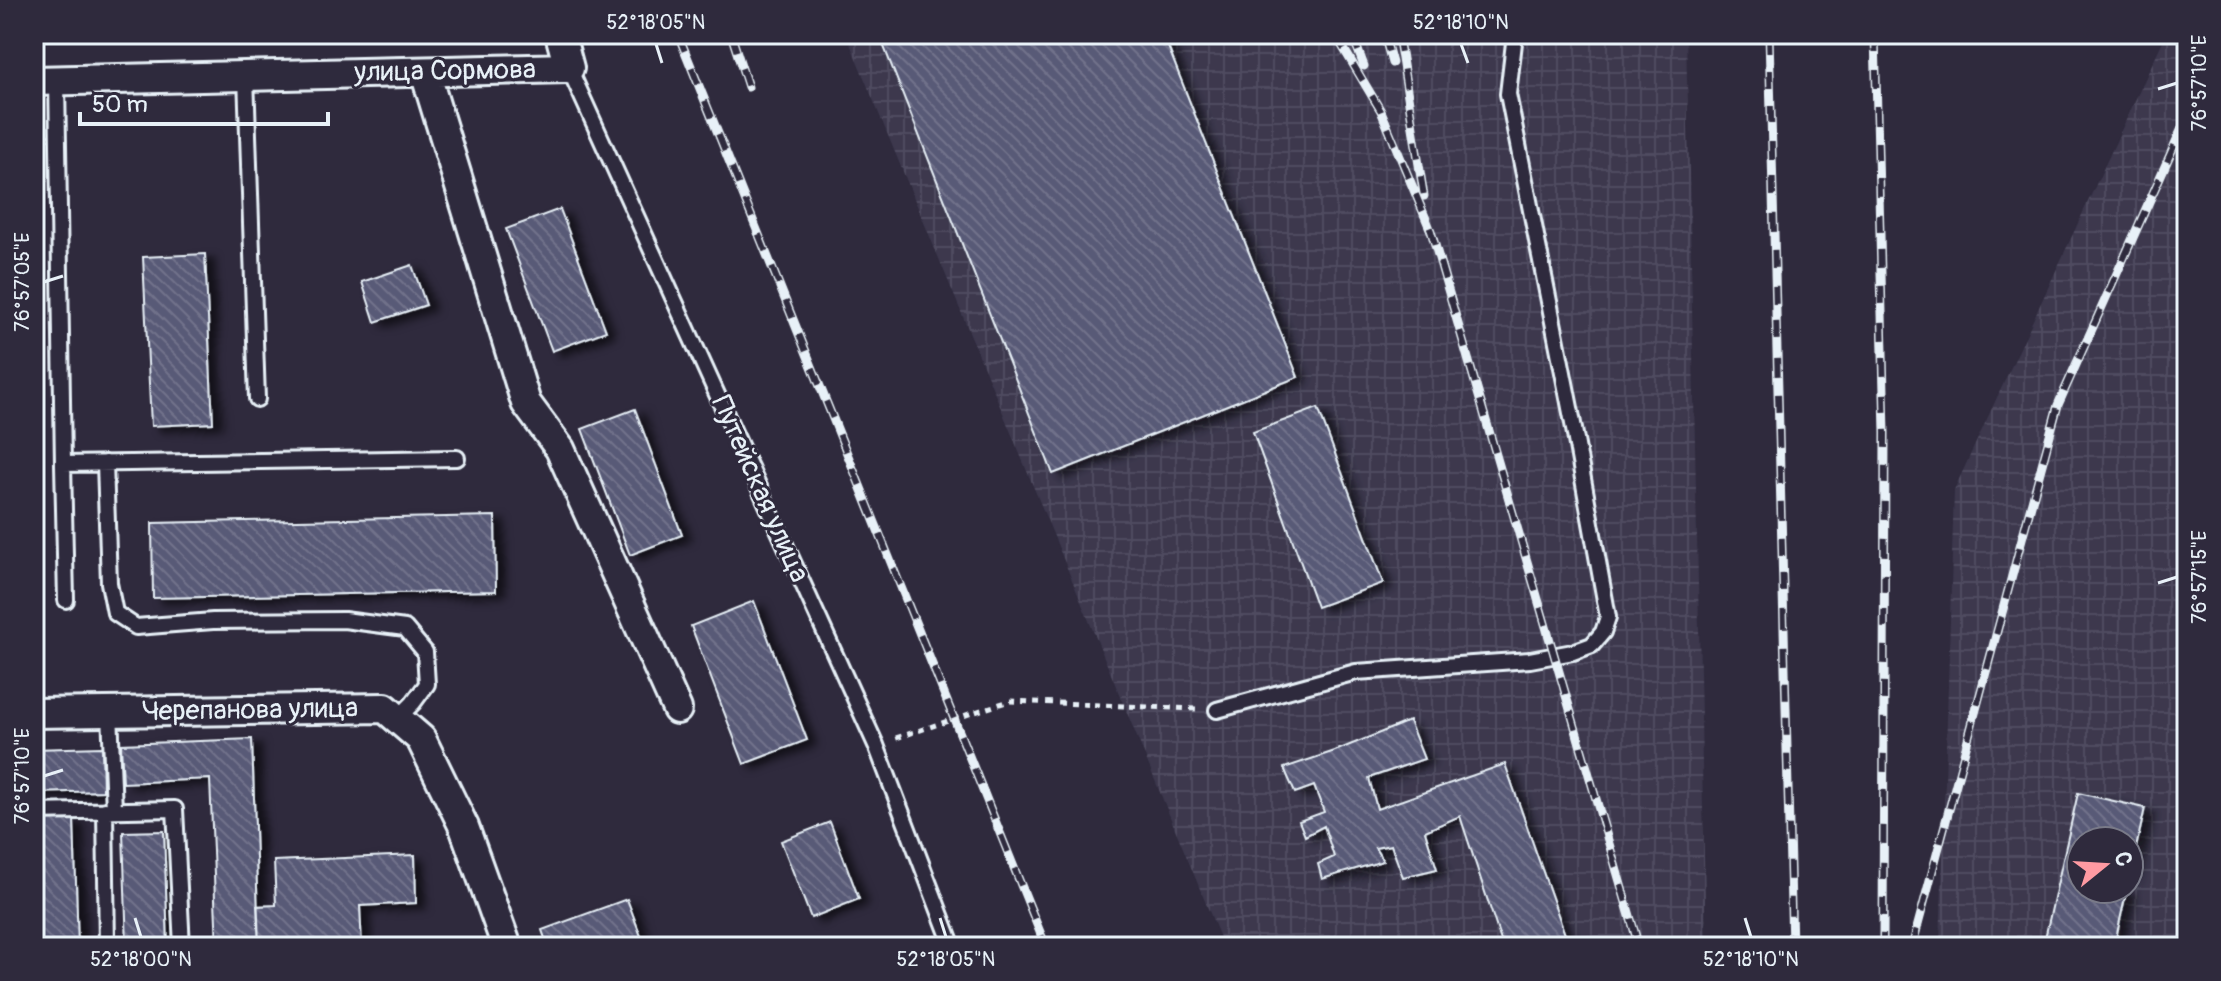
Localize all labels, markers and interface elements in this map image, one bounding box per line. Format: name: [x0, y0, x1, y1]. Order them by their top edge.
text: 52°18'05"N: [607, 10, 705, 35]
text: 52°18'10"N: [1413, 10, 1509, 35]
text: 76°57'10"E: [2187, 35, 2212, 131]
street label: улица Сормова: [353, 52, 536, 90]
scale bar: [80, 76, 328, 126]
text: 50 m: [92, 90, 148, 119]
text: 76°57'05"E: [10, 232, 35, 332]
street label: Путейская улица: [703, 390, 817, 588]
text: 76°57'15"E: [2187, 530, 2212, 624]
street label: Черепанова улица: [141, 691, 359, 729]
text: 76°57'10"E: [10, 728, 35, 824]
north arrow: [2065, 825, 2145, 905]
text: С: [2108, 848, 2139, 870]
text: 52°18'00"N: [90, 947, 192, 972]
text: 52°18'05"N: [897, 947, 995, 972]
text: 52°18'10"N: [1703, 947, 1799, 972]

